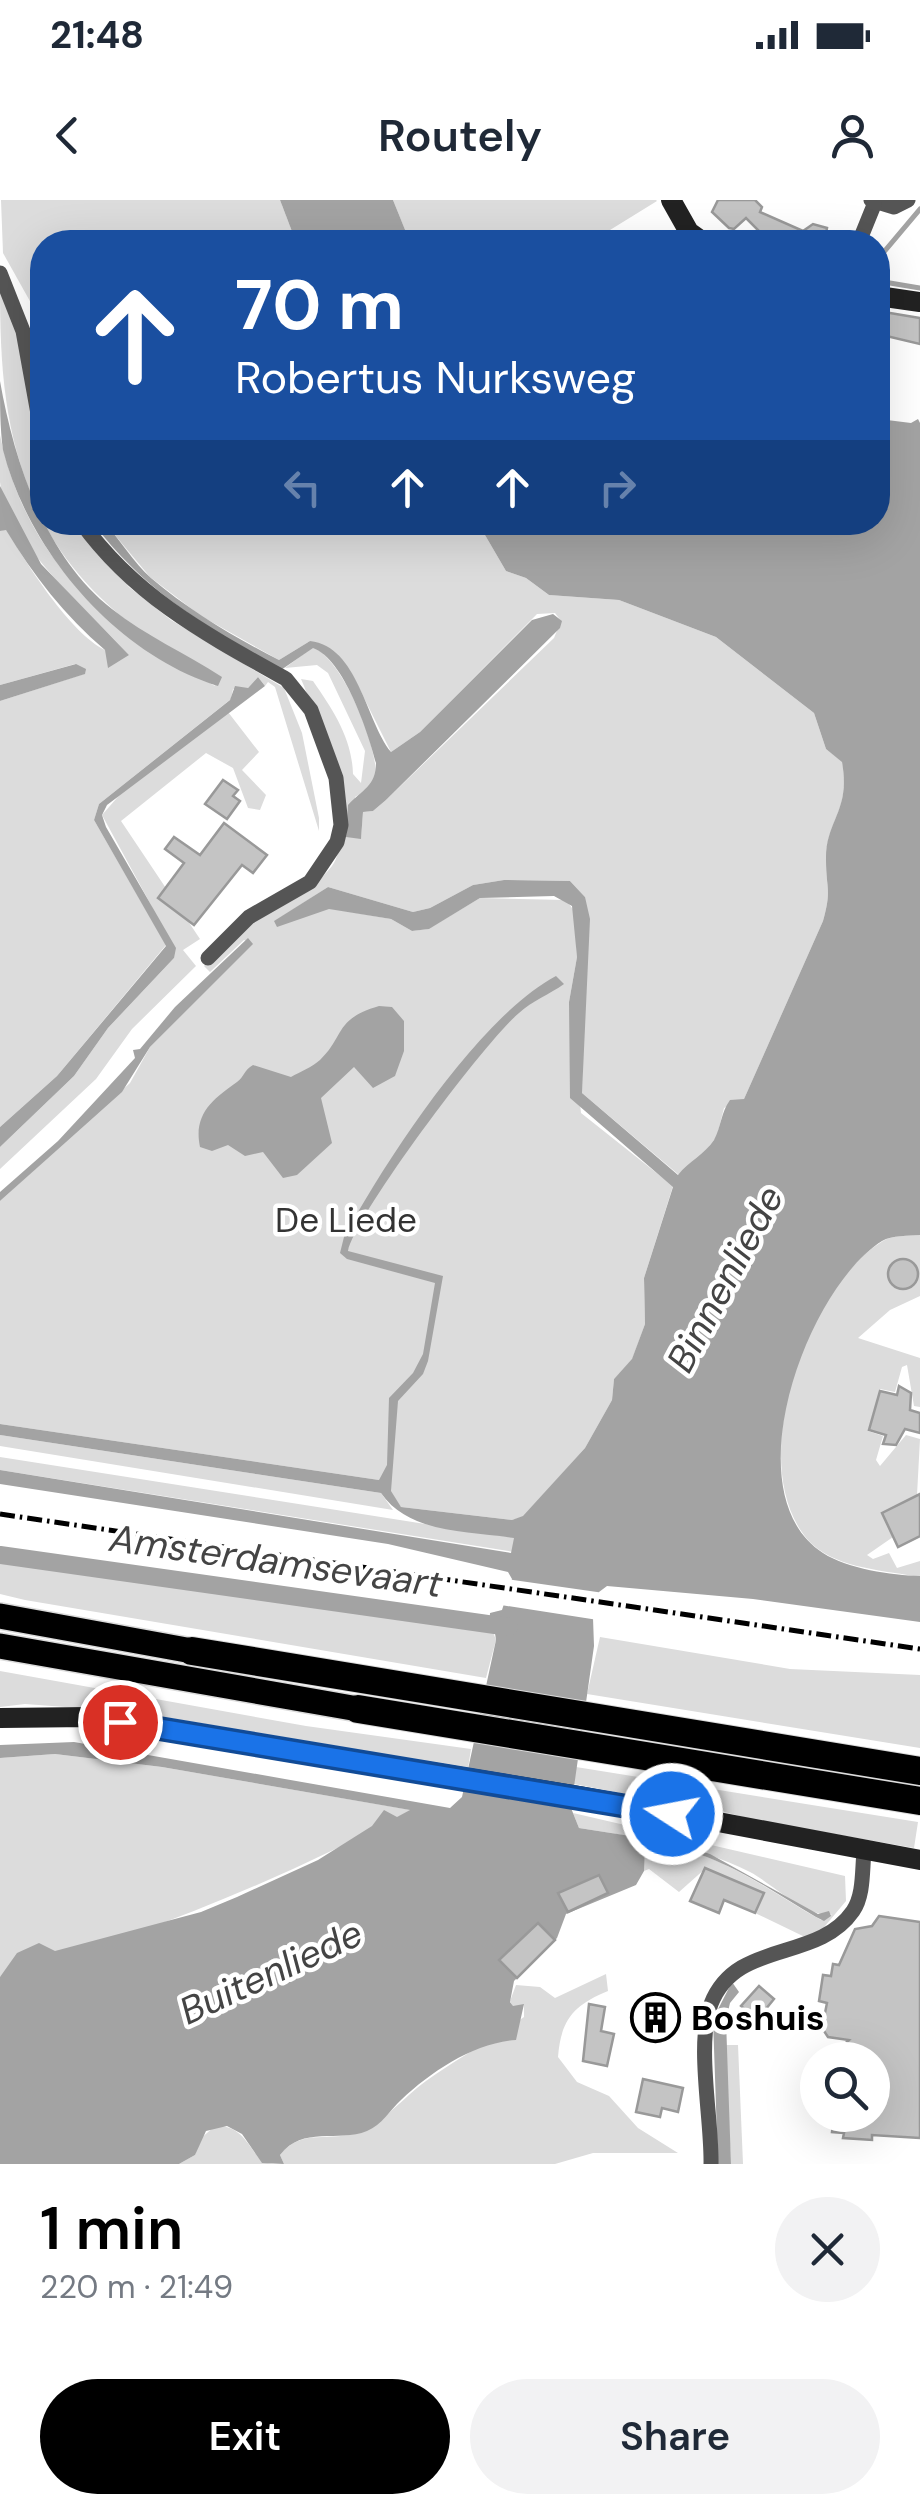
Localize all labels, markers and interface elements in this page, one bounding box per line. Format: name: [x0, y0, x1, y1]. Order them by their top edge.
text: 21:48: [50, 10, 144, 60]
text: Routely: [378, 106, 542, 165]
icon: back: [40, 108, 95, 163]
icon: person: [825, 108, 880, 163]
text: 70 m: [235, 260, 404, 351]
icon: ahead: [70, 270, 200, 400]
text: Robertus Nurksweg: [235, 348, 636, 407]
icon: left: [275, 460, 330, 515]
icon: ahead: [380, 460, 435, 515]
icon: ahead: [485, 460, 540, 515]
icon: right: [590, 460, 645, 515]
water label: Binnenliede: [655, 1177, 795, 1381]
park label: De Liede: [275, 1197, 417, 1243]
water label: Amsterdamsevaart: [105, 1513, 446, 1609]
pin: [78, 1680, 163, 1765]
icon: arrive: [93, 1695, 148, 1750]
position arrow: [620, 1762, 724, 1866]
water label: Buitenliede: [172, 1908, 370, 2036]
building icon: Boshuis: [630, 1992, 682, 2044]
place label: Boshuis: [691, 1995, 825, 2041]
map controls: [800, 2042, 890, 2132]
button: search: [800, 2042, 890, 2132]
text: 1 min: [40, 2189, 183, 2268]
button: close: [775, 2197, 880, 2302]
text: 220 m · 21:49: [40, 2266, 233, 2308]
button: Exit: [40, 2379, 450, 2494]
button: Share: [470, 2379, 880, 2494]

